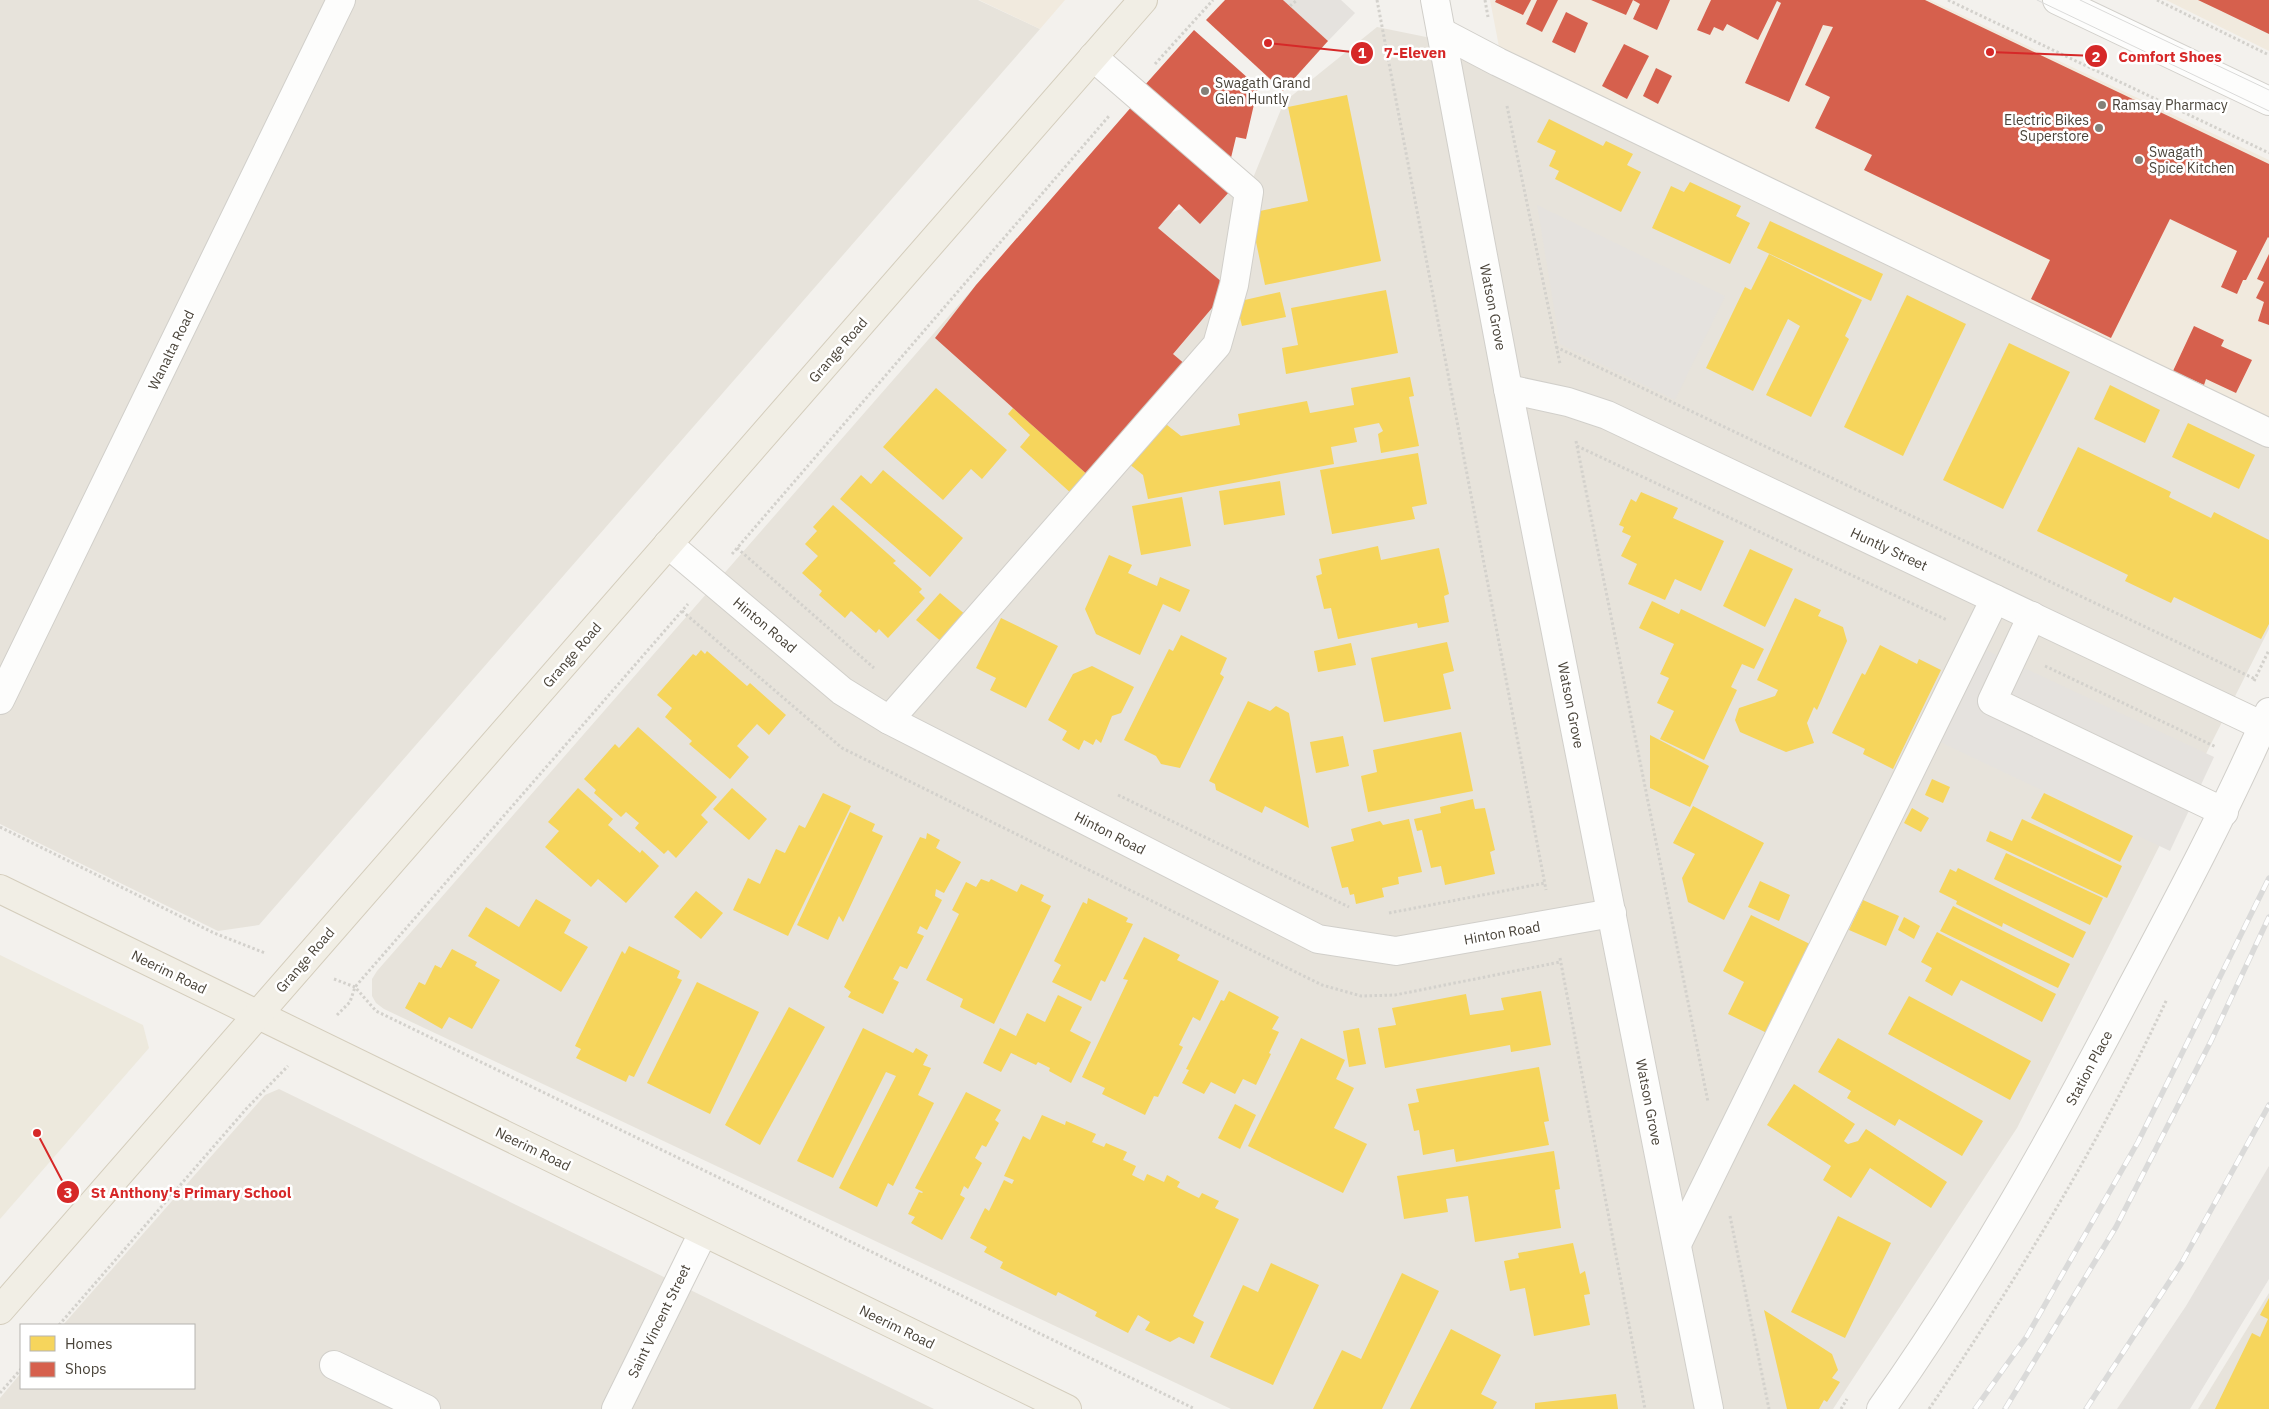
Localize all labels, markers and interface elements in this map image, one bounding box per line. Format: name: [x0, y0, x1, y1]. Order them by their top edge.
callout: 7-Eleven: [1349, 38, 1457, 68]
callout: Comfort Shoes: [2083, 41, 2232, 71]
text: 1: [1357, 43, 1367, 62]
text: 7-Eleven: [1384, 43, 1446, 62]
text: 2: [2091, 47, 2101, 66]
text: Comfort Shoes: [2118, 47, 2222, 66]
place label: Swagath Grand Glen Huntly: [1215, 74, 1311, 108]
marker: Swagath Grand Glen Huntly: [1199, 85, 1211, 97]
place label: Ramsay Pharmacy: [2112, 96, 2228, 114]
marker: Ramsay Pharmacy: [2096, 99, 2108, 111]
place label: Electric Bikes Superstore: [2004, 111, 2089, 145]
marker: Electric Bikes Superstore: [2093, 122, 2105, 134]
place label: Swagath Spice Kitchen: [2149, 143, 2235, 177]
marker: Swagath Spice Kitchen: [2133, 154, 2145, 166]
street label: Watson Grove: [1476, 262, 1510, 352]
street label: Wanalta Road: [144, 307, 198, 393]
street label: Grange Road: [805, 314, 871, 386]
street label: Huntly Street: [1848, 523, 1931, 575]
street label: Hinton Road: [730, 593, 800, 657]
street label: Grange Road: [539, 619, 605, 691]
street label: Watson Grove: [1554, 660, 1588, 750]
street label: Hinton Road: [1071, 807, 1149, 859]
street label: Hinton Road: [1462, 917, 1542, 949]
street label: Grange Road: [272, 924, 338, 996]
street label: Neerim Road: [128, 946, 210, 998]
street label: Station Place: [2062, 1027, 2116, 1109]
street label: Watson Grove: [1632, 1057, 1666, 1147]
street label: Neerim Road: [492, 1123, 574, 1175]
callout: St Anthony's Primary School: [55, 1177, 301, 1207]
text: 3: [63, 1183, 73, 1202]
text: St Anthony's Primary School: [91, 1183, 292, 1202]
street label: Saint Vincent Street: [624, 1261, 694, 1381]
street label: Neerim Road: [856, 1301, 938, 1353]
legend: [20, 1324, 195, 1389]
text: Homes: [65, 1334, 113, 1353]
text: Shops: [65, 1359, 107, 1378]

